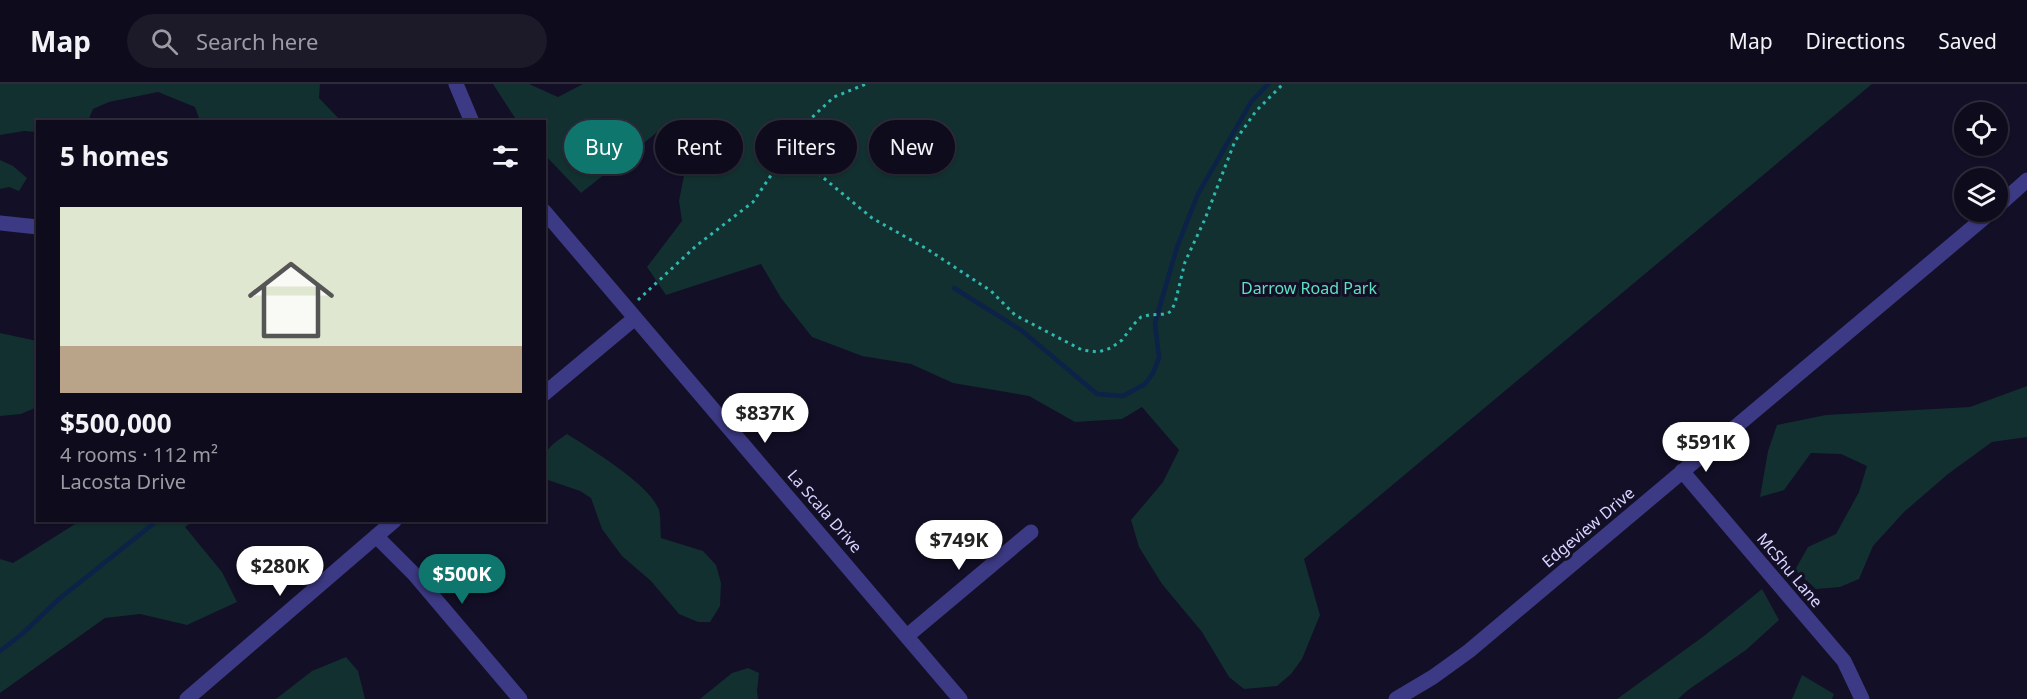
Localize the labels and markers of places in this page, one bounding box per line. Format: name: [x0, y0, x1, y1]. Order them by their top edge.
pin: $837K: [723, 393, 807, 444]
pin: $591K: [1664, 422, 1748, 473]
pin: $749K: [917, 520, 1001, 571]
pin: $280K: [238, 546, 322, 597]
pin: $500K: [420, 554, 504, 605]

